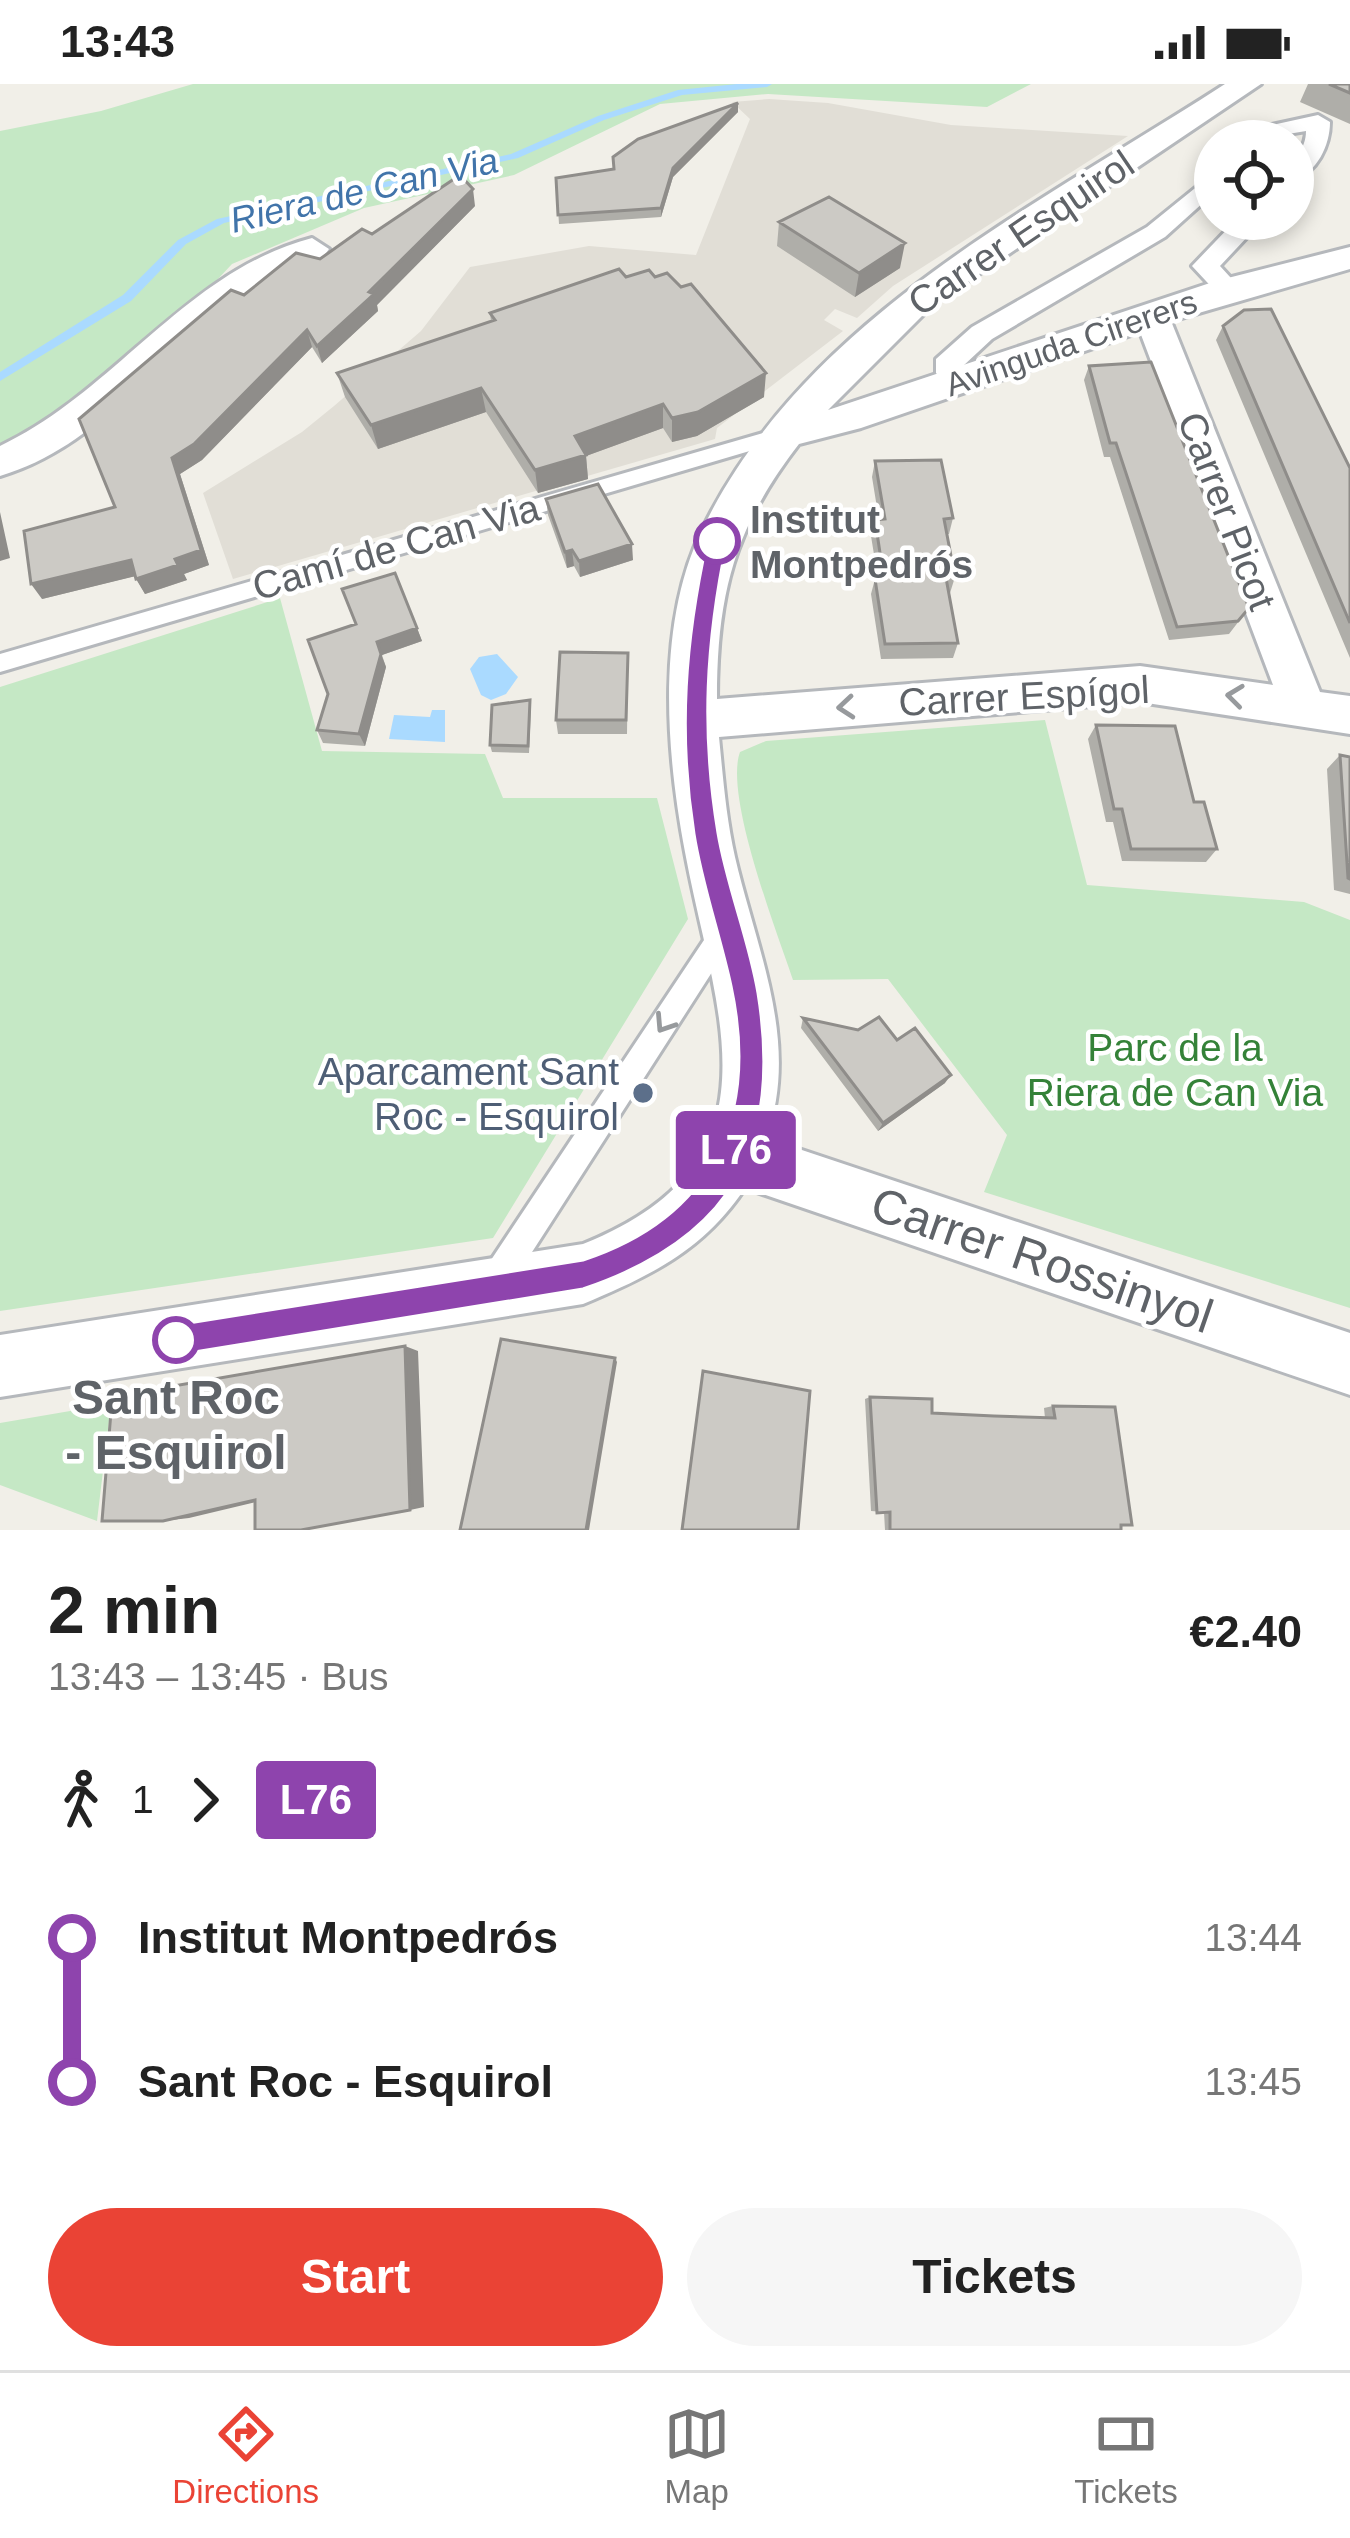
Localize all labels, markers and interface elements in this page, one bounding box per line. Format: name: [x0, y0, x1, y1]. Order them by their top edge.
text: 13:43: [60, 16, 175, 67]
map controls: [1194, 120, 1314, 240]
button: locate: [1194, 120, 1314, 240]
water label: Riera de Can Via: [226, 139, 502, 241]
street label: Carrer Esquirol: [900, 142, 1142, 324]
street label: Avinguda Cirerers: [940, 283, 1202, 403]
street label: Carrer Picot: [1170, 406, 1284, 616]
street label: Camí de Can Via: [248, 485, 545, 609]
place label: Institut Montpedrós: [750, 498, 973, 586]
marker: Institut Montpedrós: [695, 519, 739, 563]
street label: Carrer Espígol: [897, 668, 1151, 724]
one-way arrow: [1225, 684, 1244, 710]
one-way arrow: [836, 694, 855, 719]
one-way arrow: [656, 1010, 678, 1032]
park label: Parc de la Riera de Can Via: [1027, 1026, 1323, 1114]
place label: Aparcament Sant Roc - Esquirol: [318, 1050, 619, 1138]
marker: Aparcament Sant Roc - Esquirol: [630, 1080, 656, 1106]
line badge: L76: [667, 1111, 805, 1189]
text: L76: [700, 1126, 772, 1173]
street label: Carrer Rossinyol: [864, 1177, 1220, 1343]
marker: Sant Roc - Esquirol: [154, 1318, 198, 1362]
place label: Sant Roc - Esquirol: [65, 1371, 287, 1479]
text: 2 min: [48, 1573, 220, 1647]
text: €2.40: [1189, 1606, 1302, 1657]
text: 13:43 – 13:45 · Bus: [48, 1655, 388, 1698]
icon: walk: [48, 1767, 114, 1833]
icon: forward: [172, 1767, 238, 1833]
text: L76: [280, 1776, 352, 1823]
text: 1: [132, 1778, 154, 1821]
text: Institut Montpedrós: [138, 1912, 558, 1963]
text: 13:44: [1204, 1916, 1302, 1959]
text: Sant Roc - Esquirol: [138, 2056, 553, 2107]
text: 13:45: [1204, 2060, 1302, 2103]
button: Start: [48, 2208, 663, 2346]
button: Tickets: [687, 2208, 1302, 2346]
tab: Directions: [172, 2401, 319, 2511]
tab: Map: [664, 2401, 730, 2511]
tab: Tickets: [1074, 2401, 1178, 2511]

